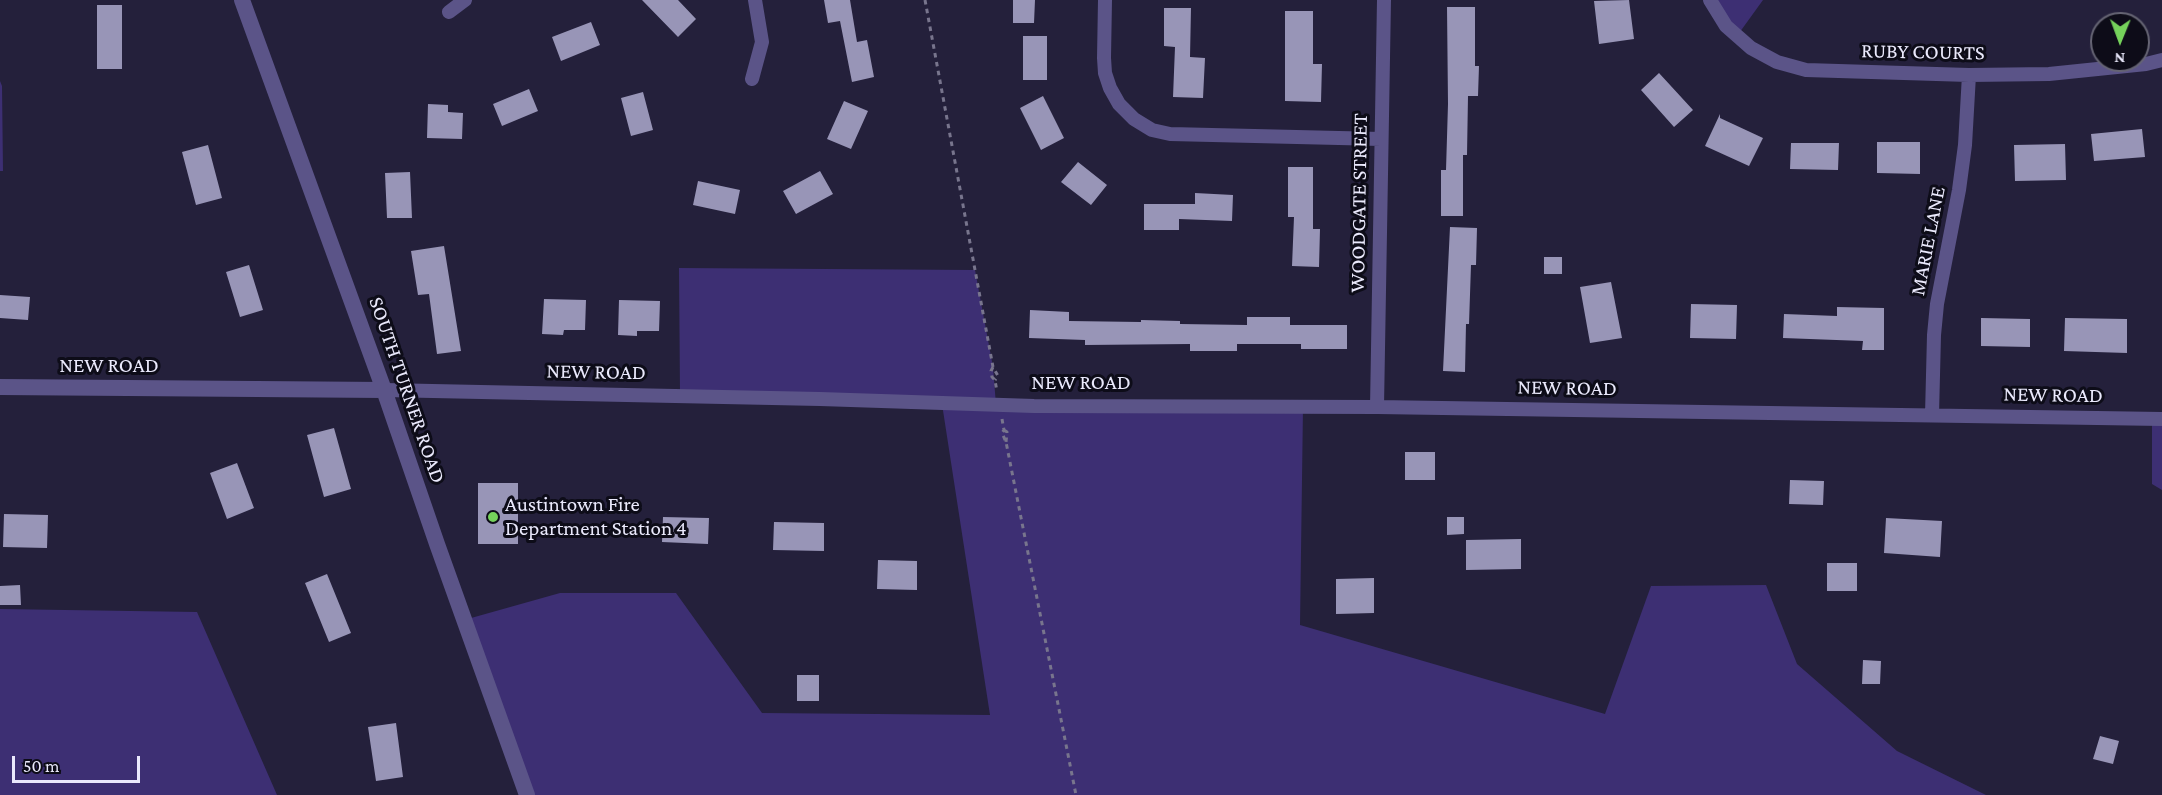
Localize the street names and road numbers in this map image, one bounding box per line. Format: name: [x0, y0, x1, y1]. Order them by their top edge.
street label: RUBY COURTS: [1861, 38, 1985, 66]
street label: WOODGATE STREET: [1345, 113, 1373, 293]
street label: MARIE LANE: [1905, 184, 1951, 298]
street label: SOUTH TURNER ROAD: [363, 294, 451, 486]
street label: NEW ROAD: [59, 353, 159, 379]
street label: NEW ROAD: [546, 359, 646, 385]
street label: NEW ROAD: [1031, 370, 1131, 396]
street label: NEW ROAD: [1517, 375, 1617, 401]
street label: NEW ROAD: [2003, 382, 2103, 408]

